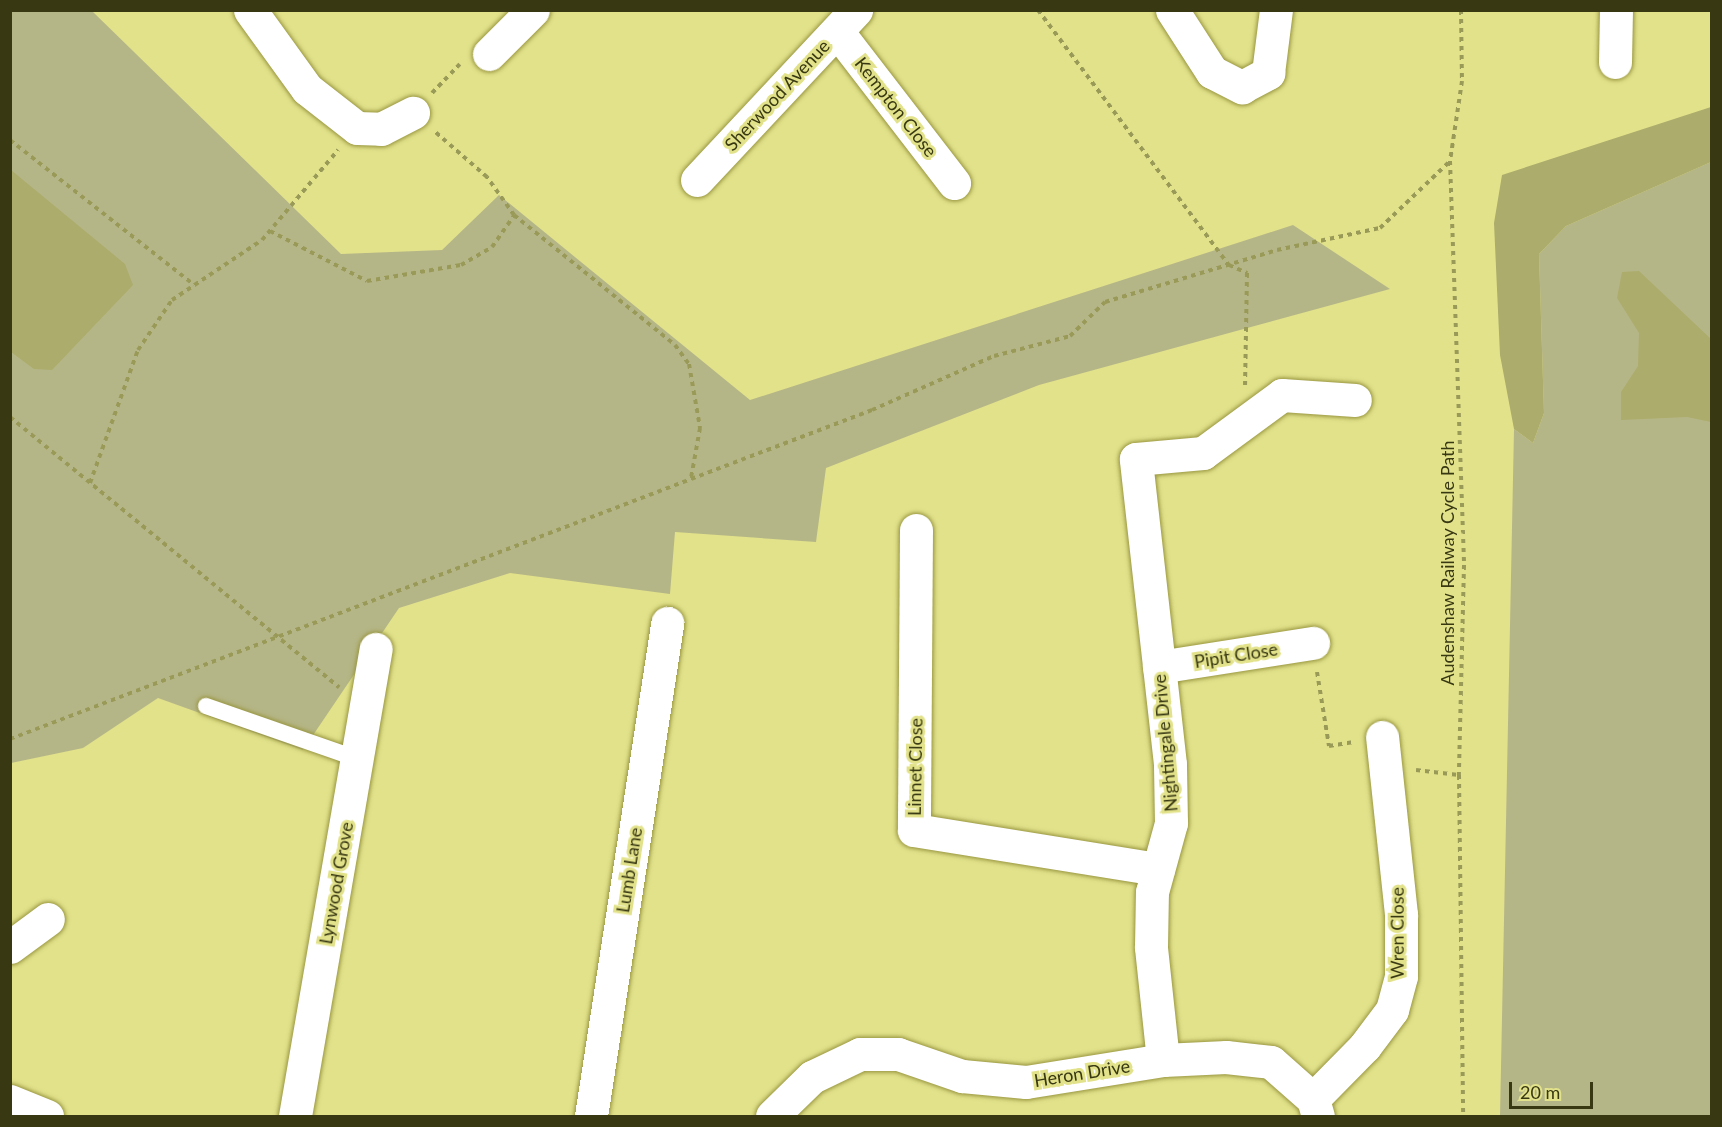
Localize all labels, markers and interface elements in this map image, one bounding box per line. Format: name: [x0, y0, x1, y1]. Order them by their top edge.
street label: Sherwood Avenue: [720, 35, 834, 155]
street label: Kempton Close: [850, 53, 942, 161]
street label: Audenshaw Railway Cycle Path: [1436, 440, 1458, 686]
street label: Pipit Close: [1193, 638, 1279, 672]
street label: Nightingale Drive: [1148, 673, 1182, 813]
street label: Linnet Close: [903, 718, 927, 816]
street label: Lynwood Grove: [315, 820, 357, 946]
street label: Lumb Lane: [612, 826, 646, 914]
street label: Wren Close: [1386, 887, 1408, 979]
street label: Heron Drive: [1032, 1055, 1132, 1091]
scale bar: [1512, 1070, 1596, 1108]
text: 20 m: [1520, 1081, 1560, 1103]

